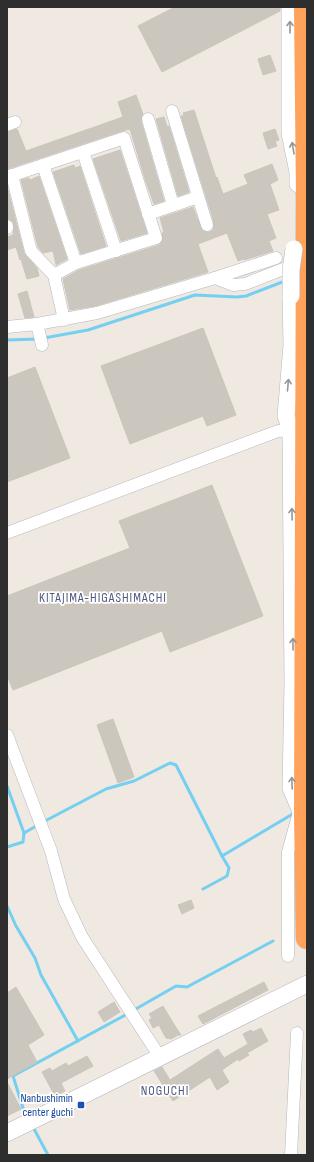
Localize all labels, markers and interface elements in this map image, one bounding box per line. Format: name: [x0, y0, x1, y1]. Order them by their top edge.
one-way arrow: [286, 21, 294, 34]
one-way arrow: [289, 142, 297, 155]
one-way arrow: [284, 379, 292, 392]
one-way arrow: [288, 508, 296, 521]
district label: KITAJIMA-HIGASHIMACHI: [39, 590, 167, 606]
one-way arrow: [289, 638, 297, 651]
one-way arrow: [288, 777, 296, 790]
district label: NOGUCHI: [141, 1083, 189, 1099]
place label: Nanbushimin center guchi: [20, 1091, 73, 1120]
marker: Nanbushimin center guchi: [76, 1100, 86, 1110]

